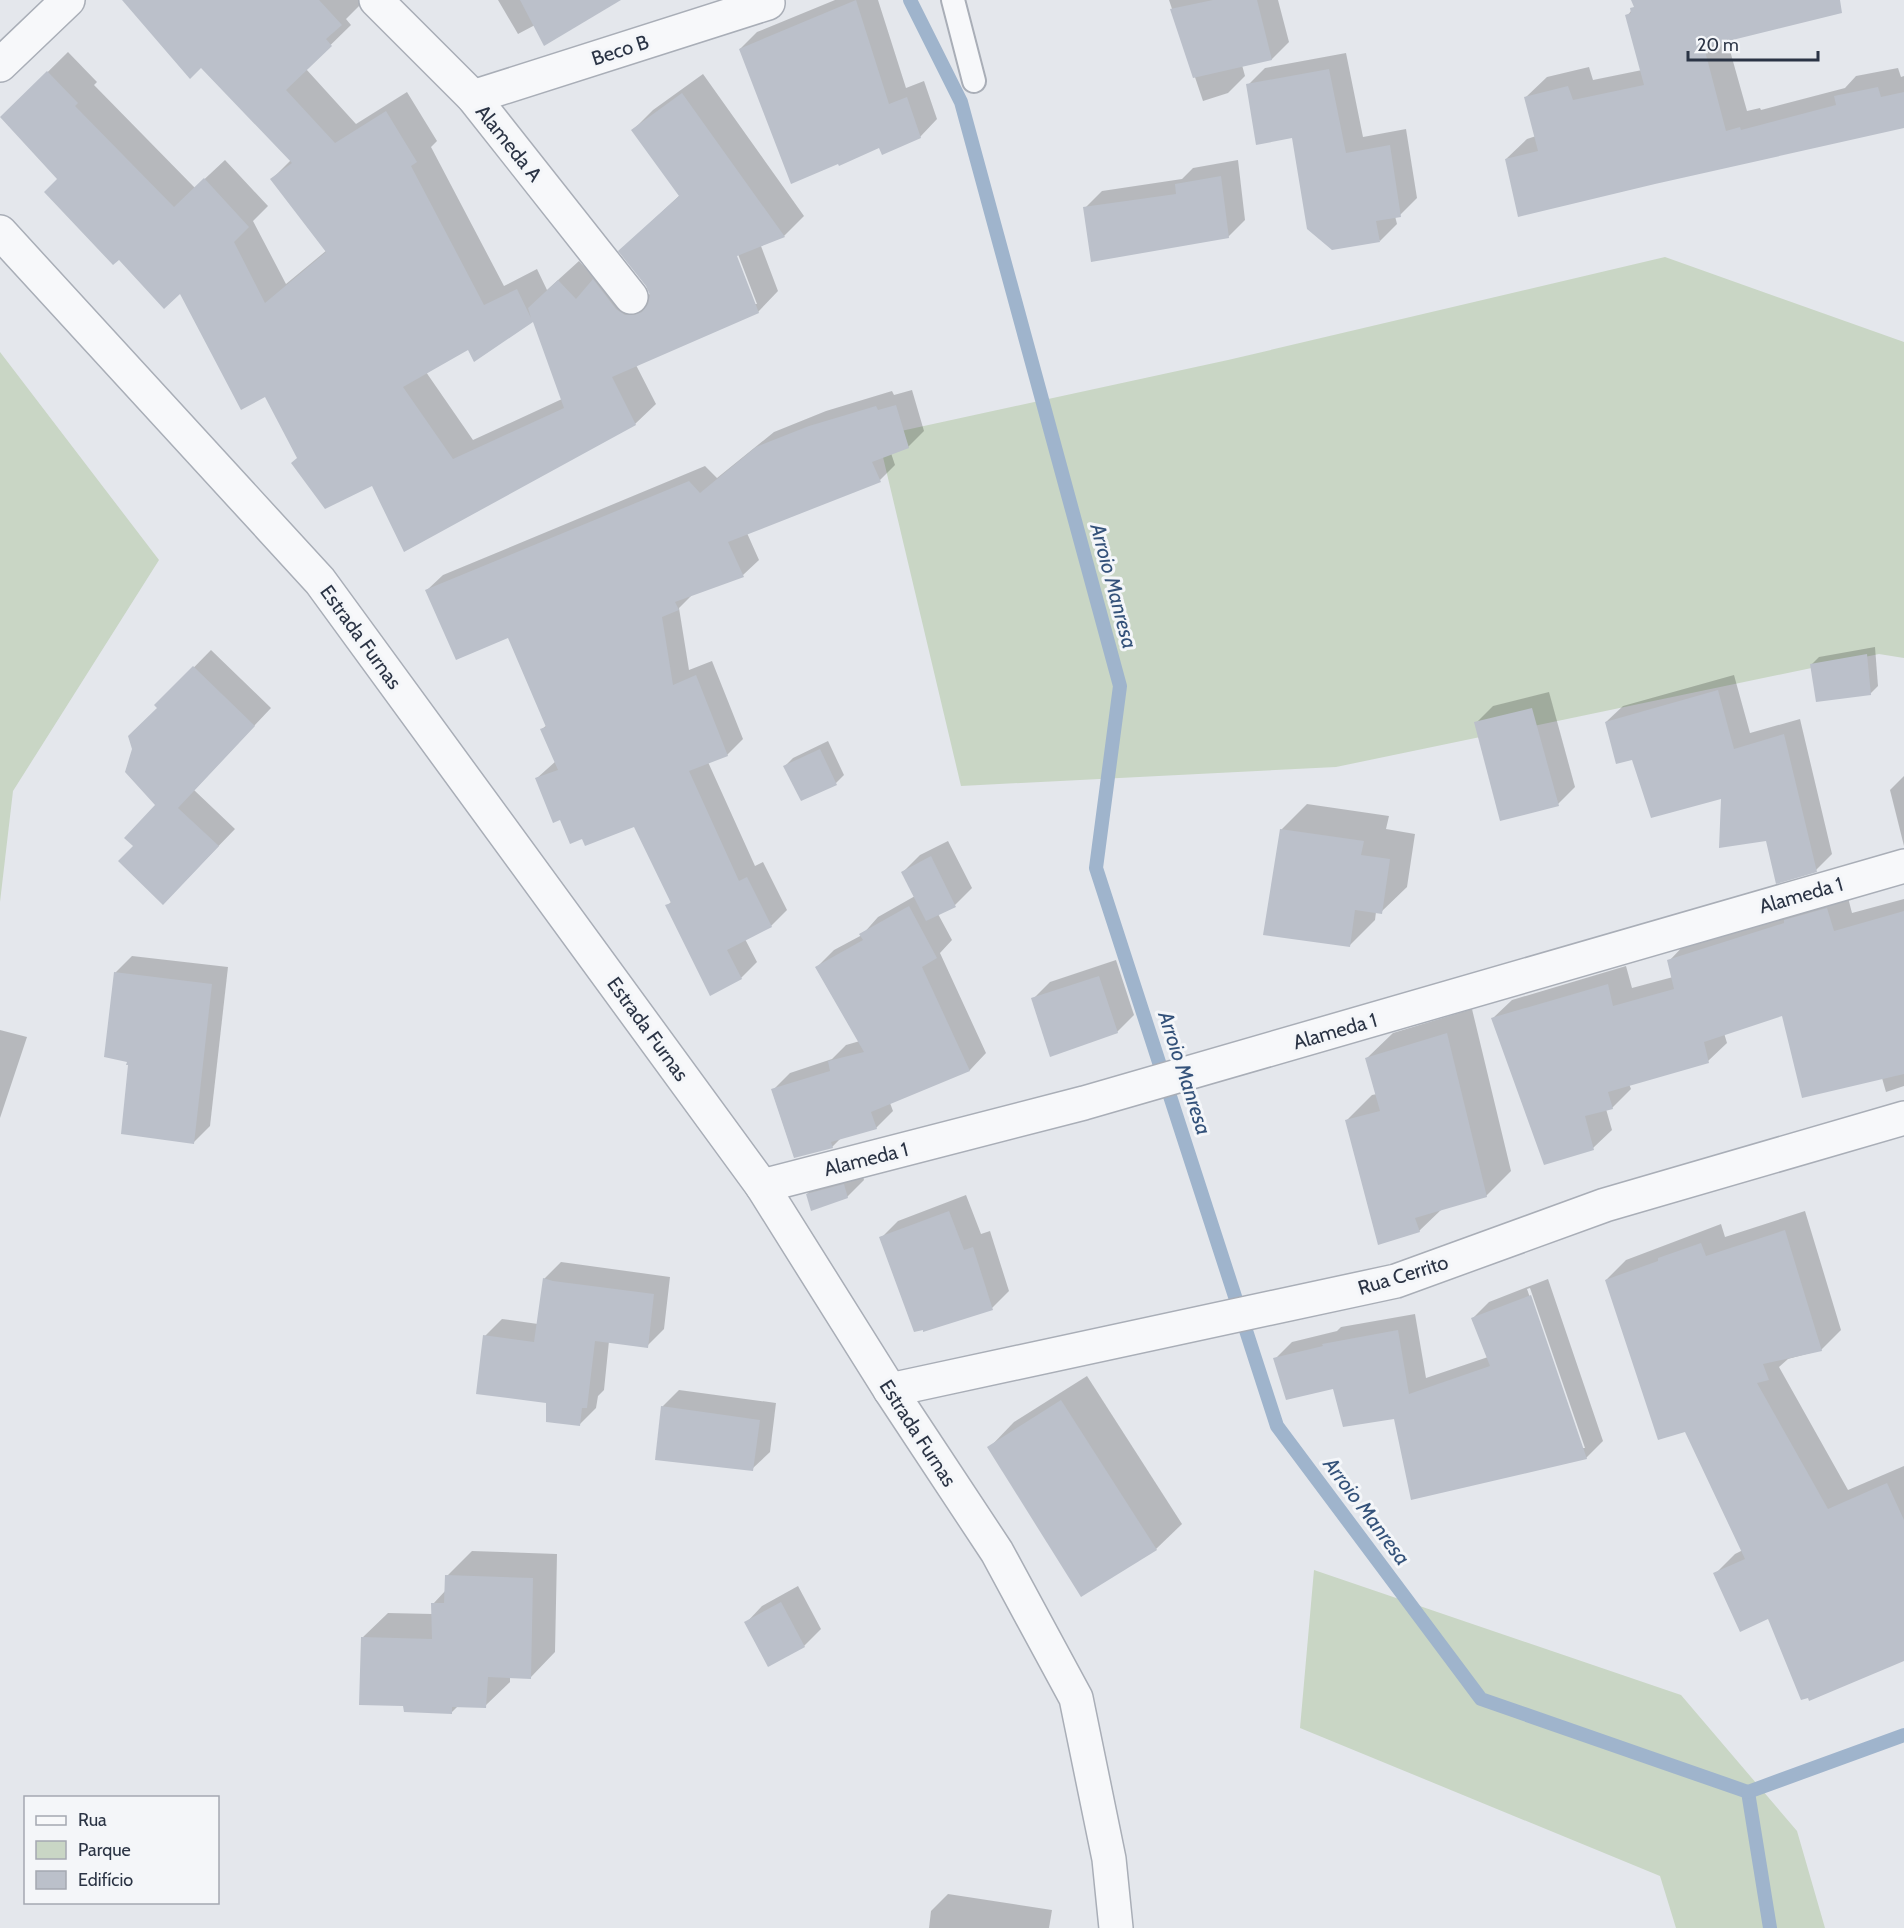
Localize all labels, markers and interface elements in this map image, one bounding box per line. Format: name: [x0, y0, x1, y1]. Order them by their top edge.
scale bar: [1688, 24, 1818, 62]
street label: Beco B: [588, 30, 652, 70]
text: 20 m: [1697, 34, 1739, 56]
street label: Alameda A: [471, 100, 548, 187]
water label: Arroio Manresa: [1085, 520, 1143, 651]
street label: Estrada Furnas: [315, 580, 407, 694]
street label: Alameda 1: [1756, 872, 1846, 918]
street label: Estrada Furnas: [602, 972, 694, 1086]
water label: Arroio Manresa: [1153, 1007, 1217, 1138]
street label: Alameda 1: [1290, 1008, 1380, 1054]
street label: Alameda 1: [821, 1137, 911, 1181]
street label: Rua Cerrito: [1355, 1250, 1451, 1300]
street label: Estrada Furnas: [875, 1375, 961, 1491]
water label: Arroio Manresa: [1318, 1451, 1416, 1570]
legend: [24, 1796, 219, 1904]
text: Rua: [78, 1809, 107, 1831]
text: Parque: [78, 1839, 131, 1861]
text: Edifício: [78, 1869, 133, 1891]

